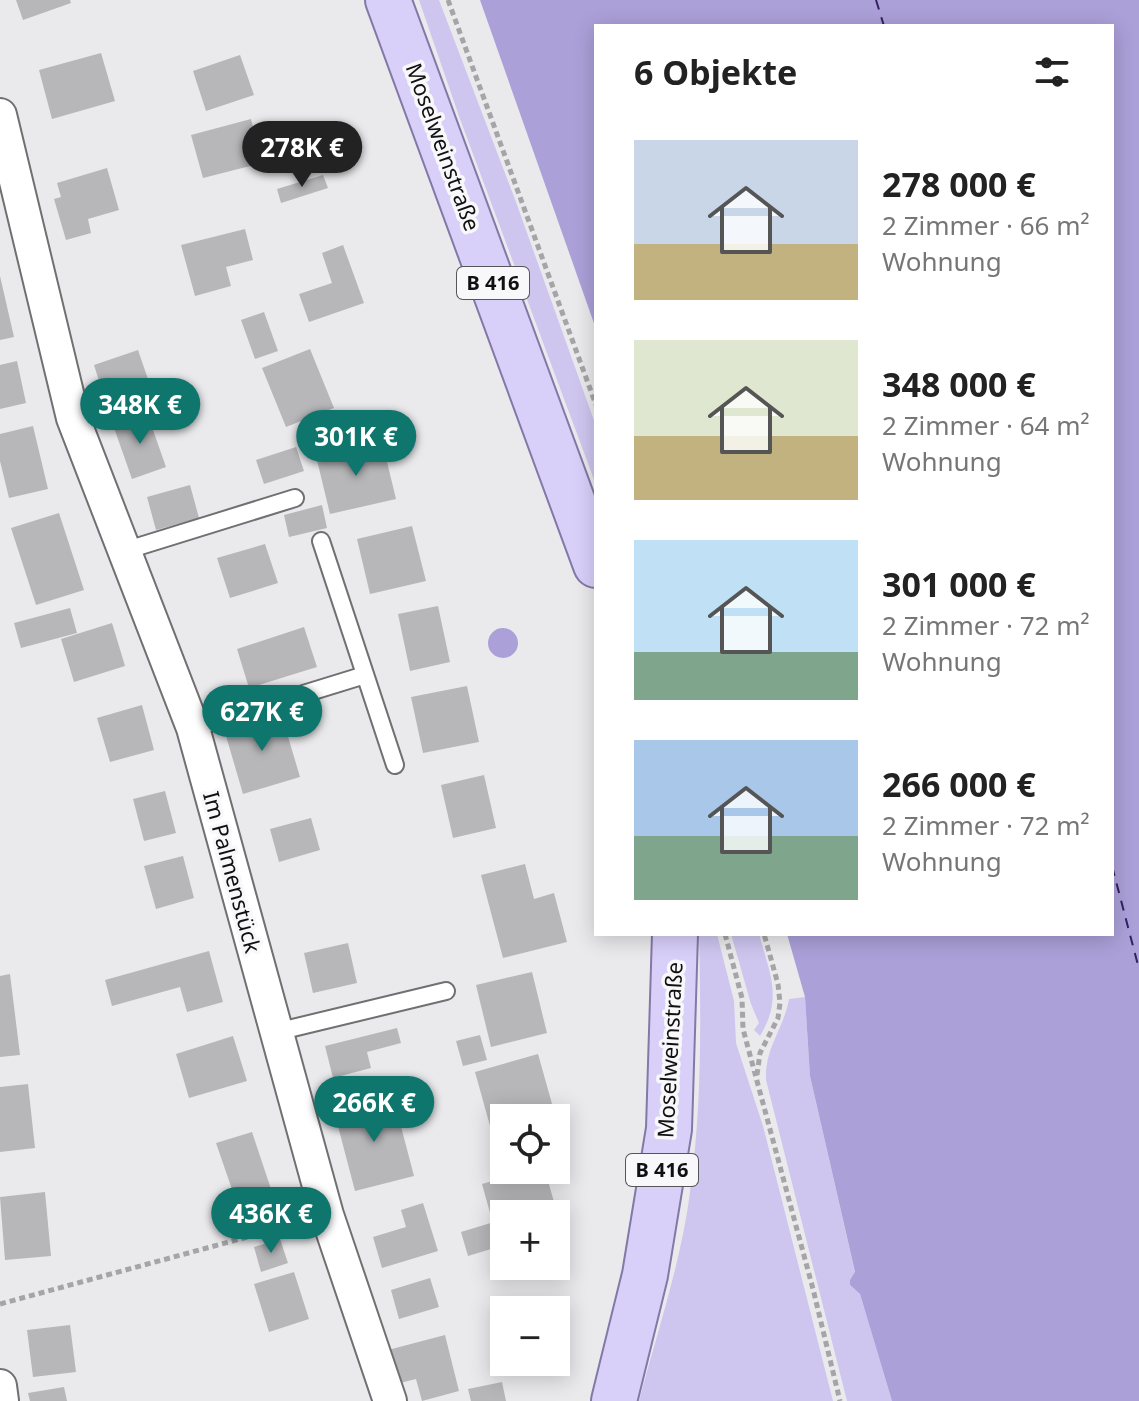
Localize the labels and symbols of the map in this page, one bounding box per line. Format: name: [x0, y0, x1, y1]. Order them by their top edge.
street label: Moselweinstraße: [400, 59, 488, 235]
pin: 278K €: [237, 121, 367, 189]
road number: B 416: [457, 267, 529, 299]
pin: 348K €: [75, 378, 205, 446]
pin: 301K €: [291, 410, 421, 478]
pin: 627K €: [197, 685, 327, 753]
street label: Im Palmenstück: [197, 788, 269, 956]
street label: Moselweinstraße: [649, 961, 689, 1139]
pin: 266K €: [309, 1076, 439, 1144]
road number: B 416: [626, 1154, 698, 1186]
pin: 436K €: [206, 1187, 336, 1255]

